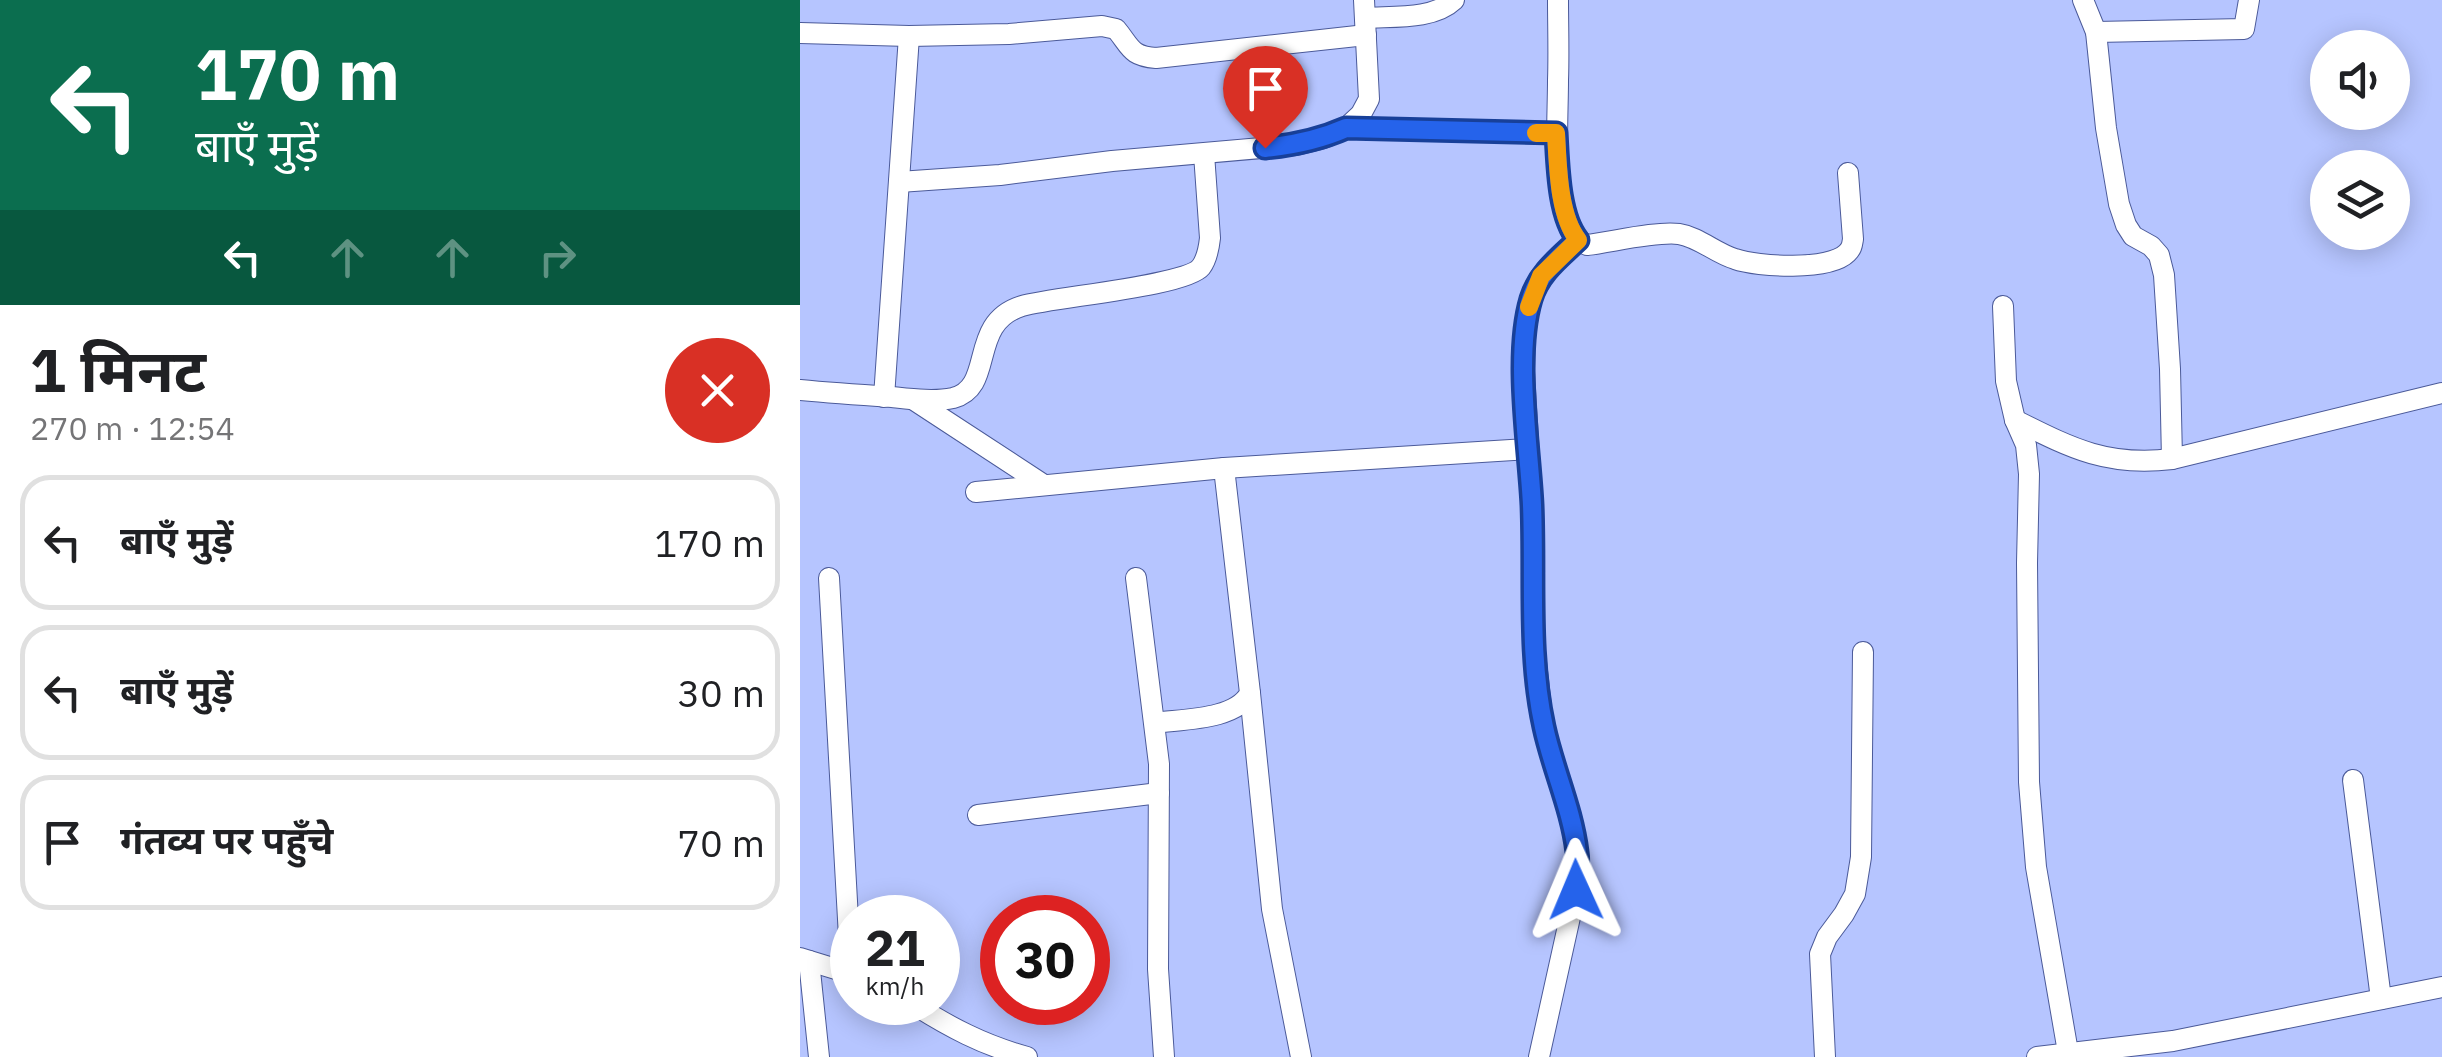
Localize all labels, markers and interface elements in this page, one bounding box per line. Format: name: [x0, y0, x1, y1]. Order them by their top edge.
text: 170 m: [195, 28, 400, 119]
map controls: [2310, 30, 2410, 250]
button: sound: [2310, 30, 2410, 130]
icon: left: [30, 40, 160, 170]
pin: [1223, 46, 1308, 149]
icon: arrive: [1238, 61, 1293, 116]
text: बाएँ मुड़ें: [195, 116, 319, 174]
button: layers: [2310, 150, 2410, 250]
icon: left: [215, 230, 270, 285]
icon: ahead: [320, 230, 375, 285]
icon: ahead: [425, 230, 480, 285]
icon: right: [530, 230, 585, 285]
text: 1 मिनट: [30, 330, 206, 409]
button: close: [665, 338, 770, 443]
text: 270 m · 12:54: [30, 407, 235, 449]
icon: left: [35, 515, 90, 570]
text: बाएँ मुड़ें: [120, 515, 233, 564]
text: 170 m: [654, 518, 765, 567]
icon: left: [35, 665, 90, 720]
text: बाएँ मुड़ें: [120, 665, 233, 714]
text: 30 m: [677, 668, 765, 717]
icon: arrive: [35, 815, 90, 870]
text: गंतव्य पर पहुँचे: [120, 815, 333, 864]
text: 70 m: [677, 818, 765, 867]
position arrow: [1524, 838, 1628, 942]
speed limit sign: 30: [980, 895, 1110, 1025]
text: 21: [865, 915, 925, 980]
text: km/h: [866, 969, 924, 1002]

